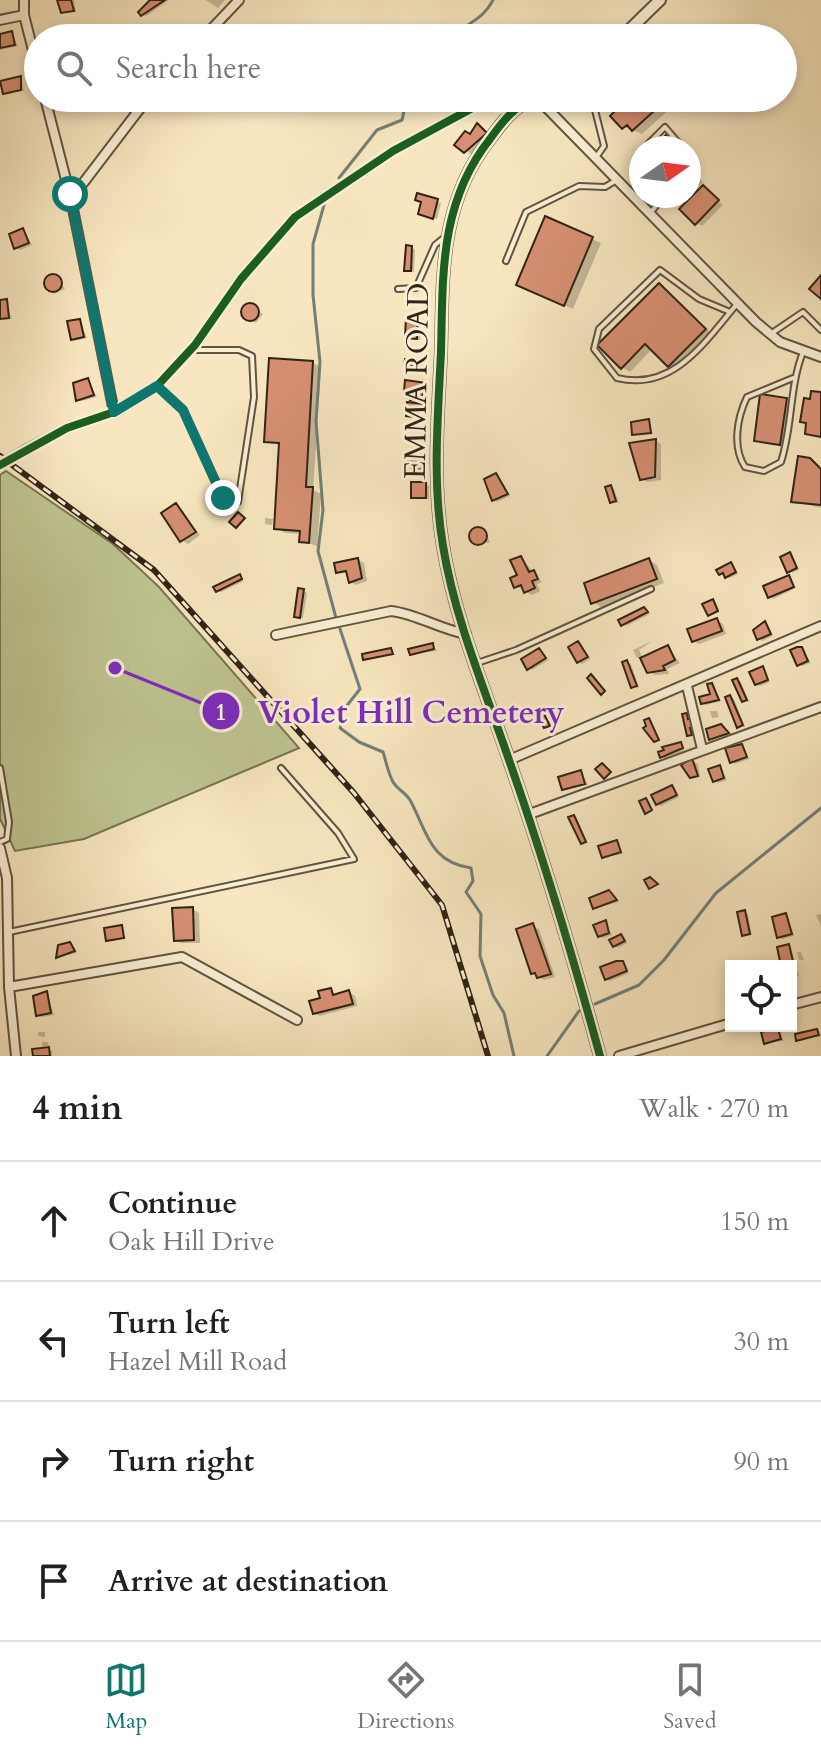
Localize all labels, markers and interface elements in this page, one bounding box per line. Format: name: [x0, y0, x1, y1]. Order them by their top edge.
search box: [24, 24, 797, 112]
icon: search: [52, 46, 96, 90]
text: Search here: [116, 48, 261, 89]
north arrow: [629, 136, 701, 208]
route start: [52, 176, 88, 212]
street label: EMMA ROAD: [395, 282, 439, 480]
route end: [205, 480, 241, 516]
callout: Violet Hill Cemetery: [201, 683, 580, 739]
text: Violet Hill Cemetery: [258, 691, 564, 735]
text: 1: [215, 696, 227, 729]
map controls: [725, 960, 797, 1032]
button: locate: [725, 960, 797, 1032]
text: 4 min: [32, 1085, 123, 1131]
text: Walk · 270 m: [639, 1091, 789, 1126]
text: Continue: [108, 1183, 237, 1224]
icon: ahead: [32, 1199, 76, 1243]
text: 150 m: [720, 1204, 789, 1239]
text: Oak Hill Drive: [108, 1224, 275, 1259]
text: Turn left: [108, 1303, 230, 1344]
icon: left: [32, 1319, 76, 1363]
text: 30 m: [733, 1324, 789, 1359]
text: Hazel Mill Road: [108, 1344, 287, 1379]
icon: right: [32, 1439, 76, 1483]
text: Turn right: [108, 1441, 254, 1482]
text: 90 m: [733, 1444, 789, 1479]
icon: arrive: [32, 1559, 76, 1603]
text: Arrive at destination: [108, 1561, 388, 1602]
tab: Map: [104, 1658, 148, 1736]
tab: Directions: [357, 1658, 454, 1736]
tab: Saved: [663, 1658, 717, 1736]

